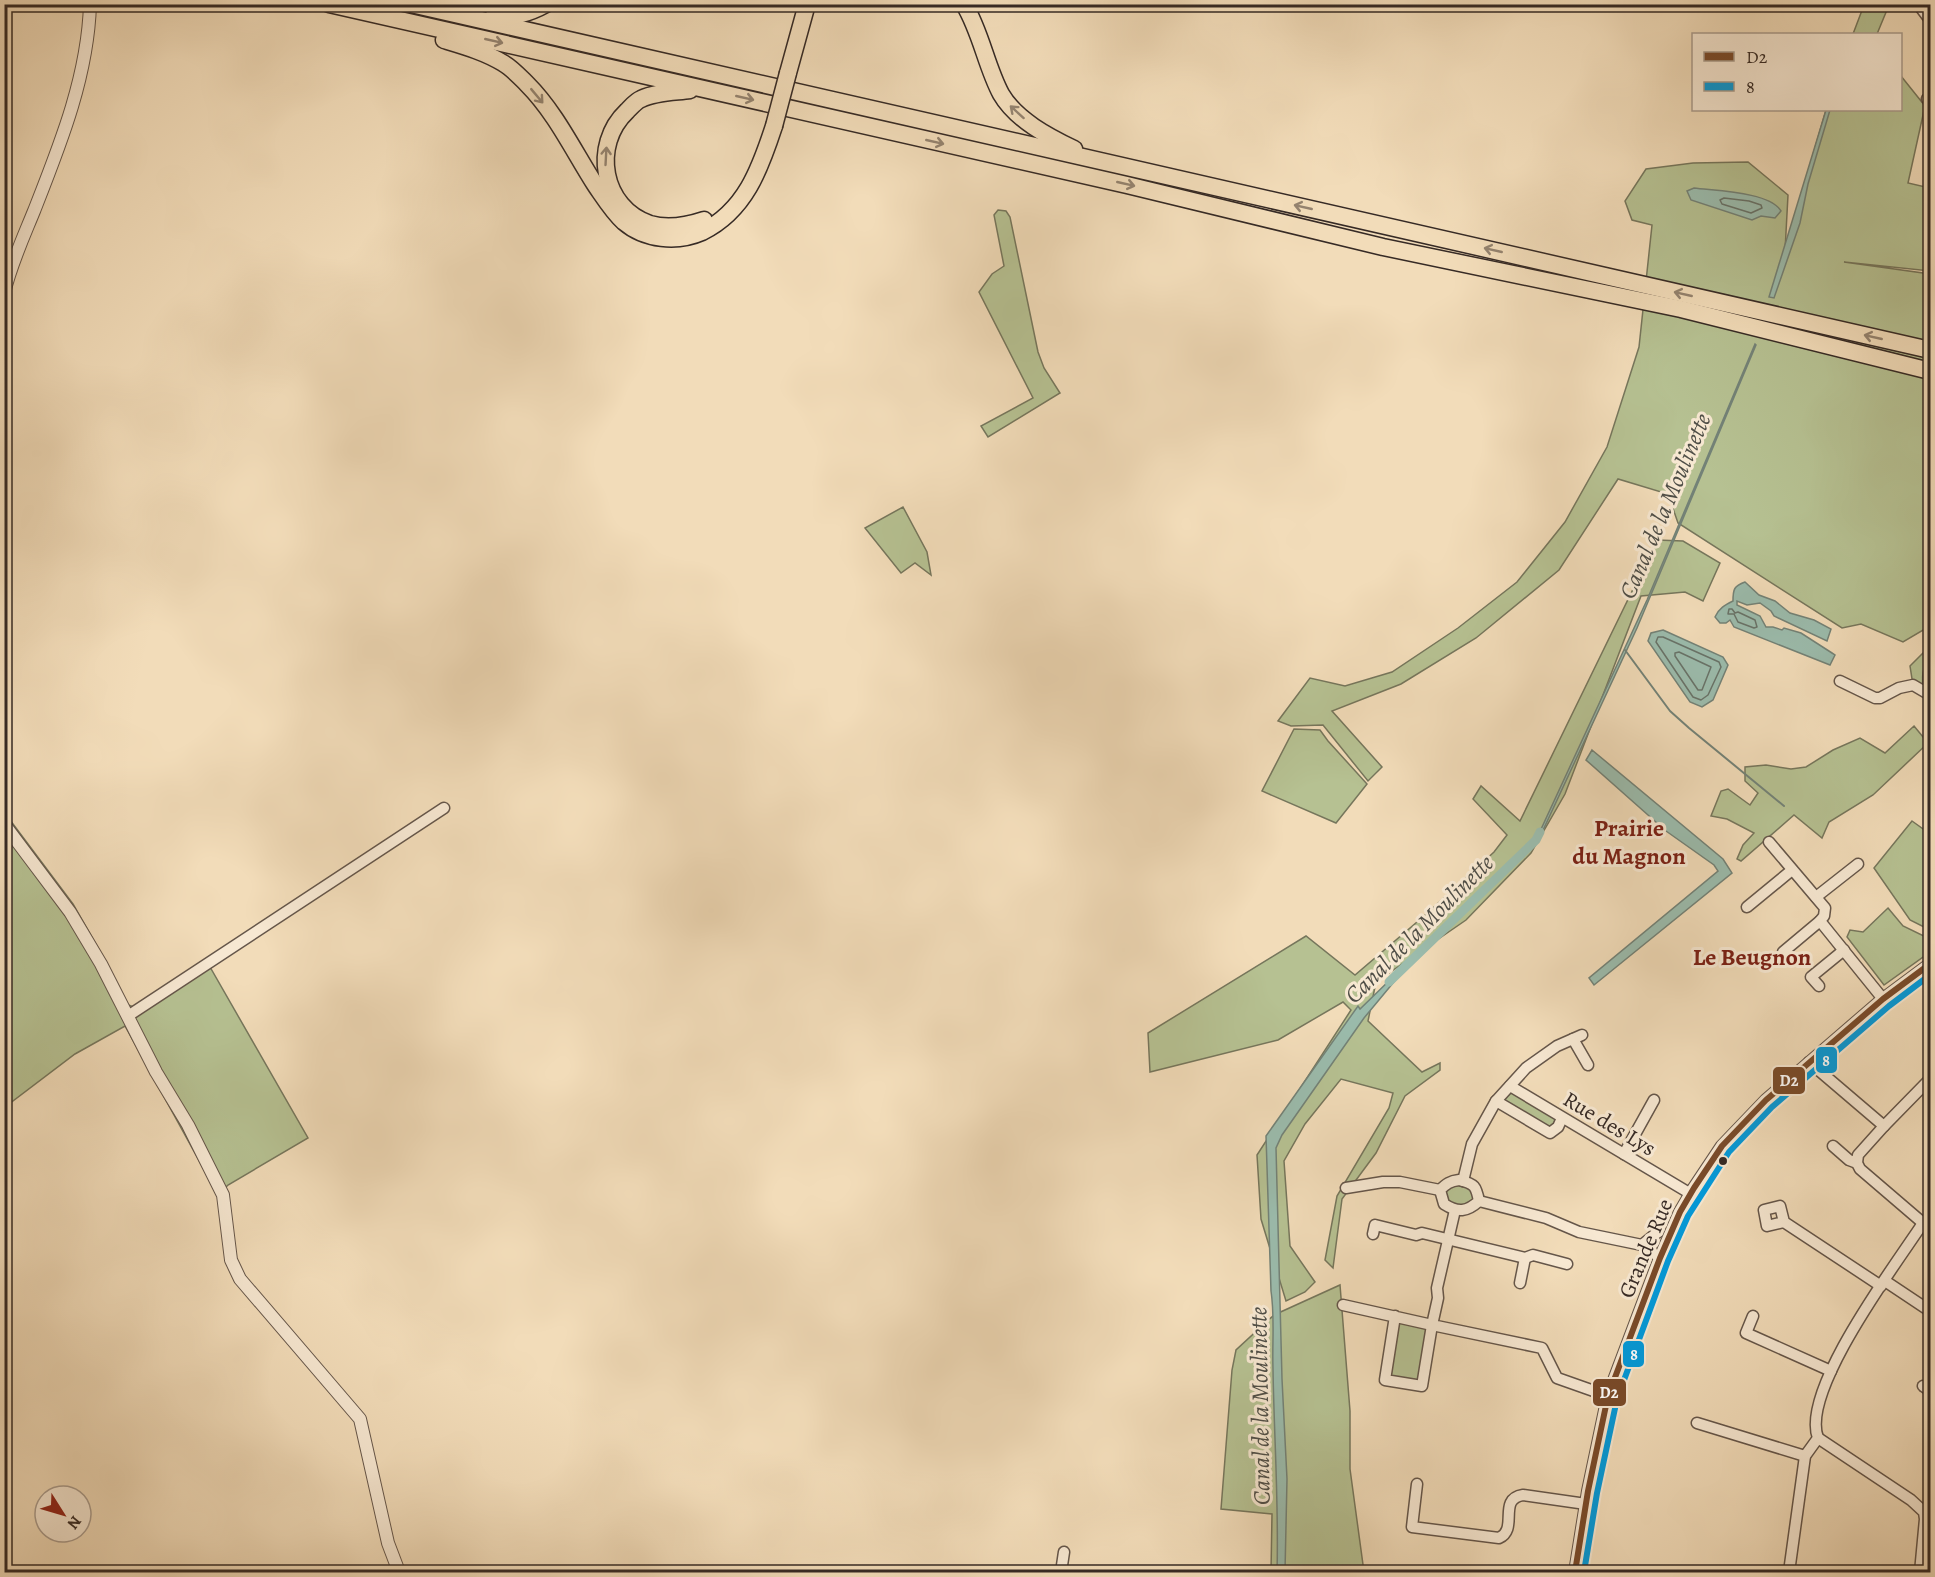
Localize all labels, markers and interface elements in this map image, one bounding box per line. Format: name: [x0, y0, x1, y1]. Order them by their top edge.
legend: [1692, 33, 1902, 111]
one-way arrow: [483, 36, 503, 47]
text: D2: [1746, 45, 1768, 69]
text: 8: [1746, 75, 1755, 99]
one-way arrow: [530, 88, 544, 103]
one-way arrow: [735, 93, 754, 105]
one-way arrow: [1010, 105, 1025, 119]
one-way arrow: [925, 137, 944, 148]
one-way arrow: [601, 147, 612, 167]
one-way arrow: [1116, 179, 1135, 191]
one-way arrow: [1294, 201, 1313, 212]
one-way arrow: [1484, 244, 1503, 256]
one-way arrow: [1674, 288, 1694, 299]
one-way arrow: [1864, 331, 1884, 342]
water label: Canal de la Moulinette: [1612, 408, 1719, 604]
district label: Prairie du Magnon: [1572, 812, 1686, 872]
water label: Canal de la Moulinette: [1338, 847, 1501, 1010]
district label: Le Beugnon: [1693, 941, 1812, 973]
line badge: 8: [1815, 1046, 1838, 1074]
text: 8: [1822, 1050, 1830, 1072]
line badge: D2: [1772, 1066, 1806, 1095]
text: D2: [1780, 1070, 1799, 1092]
street label: Rue des Lys: [1557, 1084, 1661, 1163]
unlabelled marker: [1717, 1155, 1729, 1167]
street label: Grande Rue: [1612, 1194, 1680, 1303]
water label: Canal de la Moulinette: [1242, 1306, 1278, 1505]
line badge: 8: [1622, 1340, 1645, 1368]
text: 8: [1630, 1344, 1638, 1366]
line badge: D2: [1592, 1378, 1627, 1407]
text: D2: [1600, 1382, 1619, 1404]
north arrow: [33, 1484, 93, 1544]
text: N: [62, 1511, 86, 1534]

